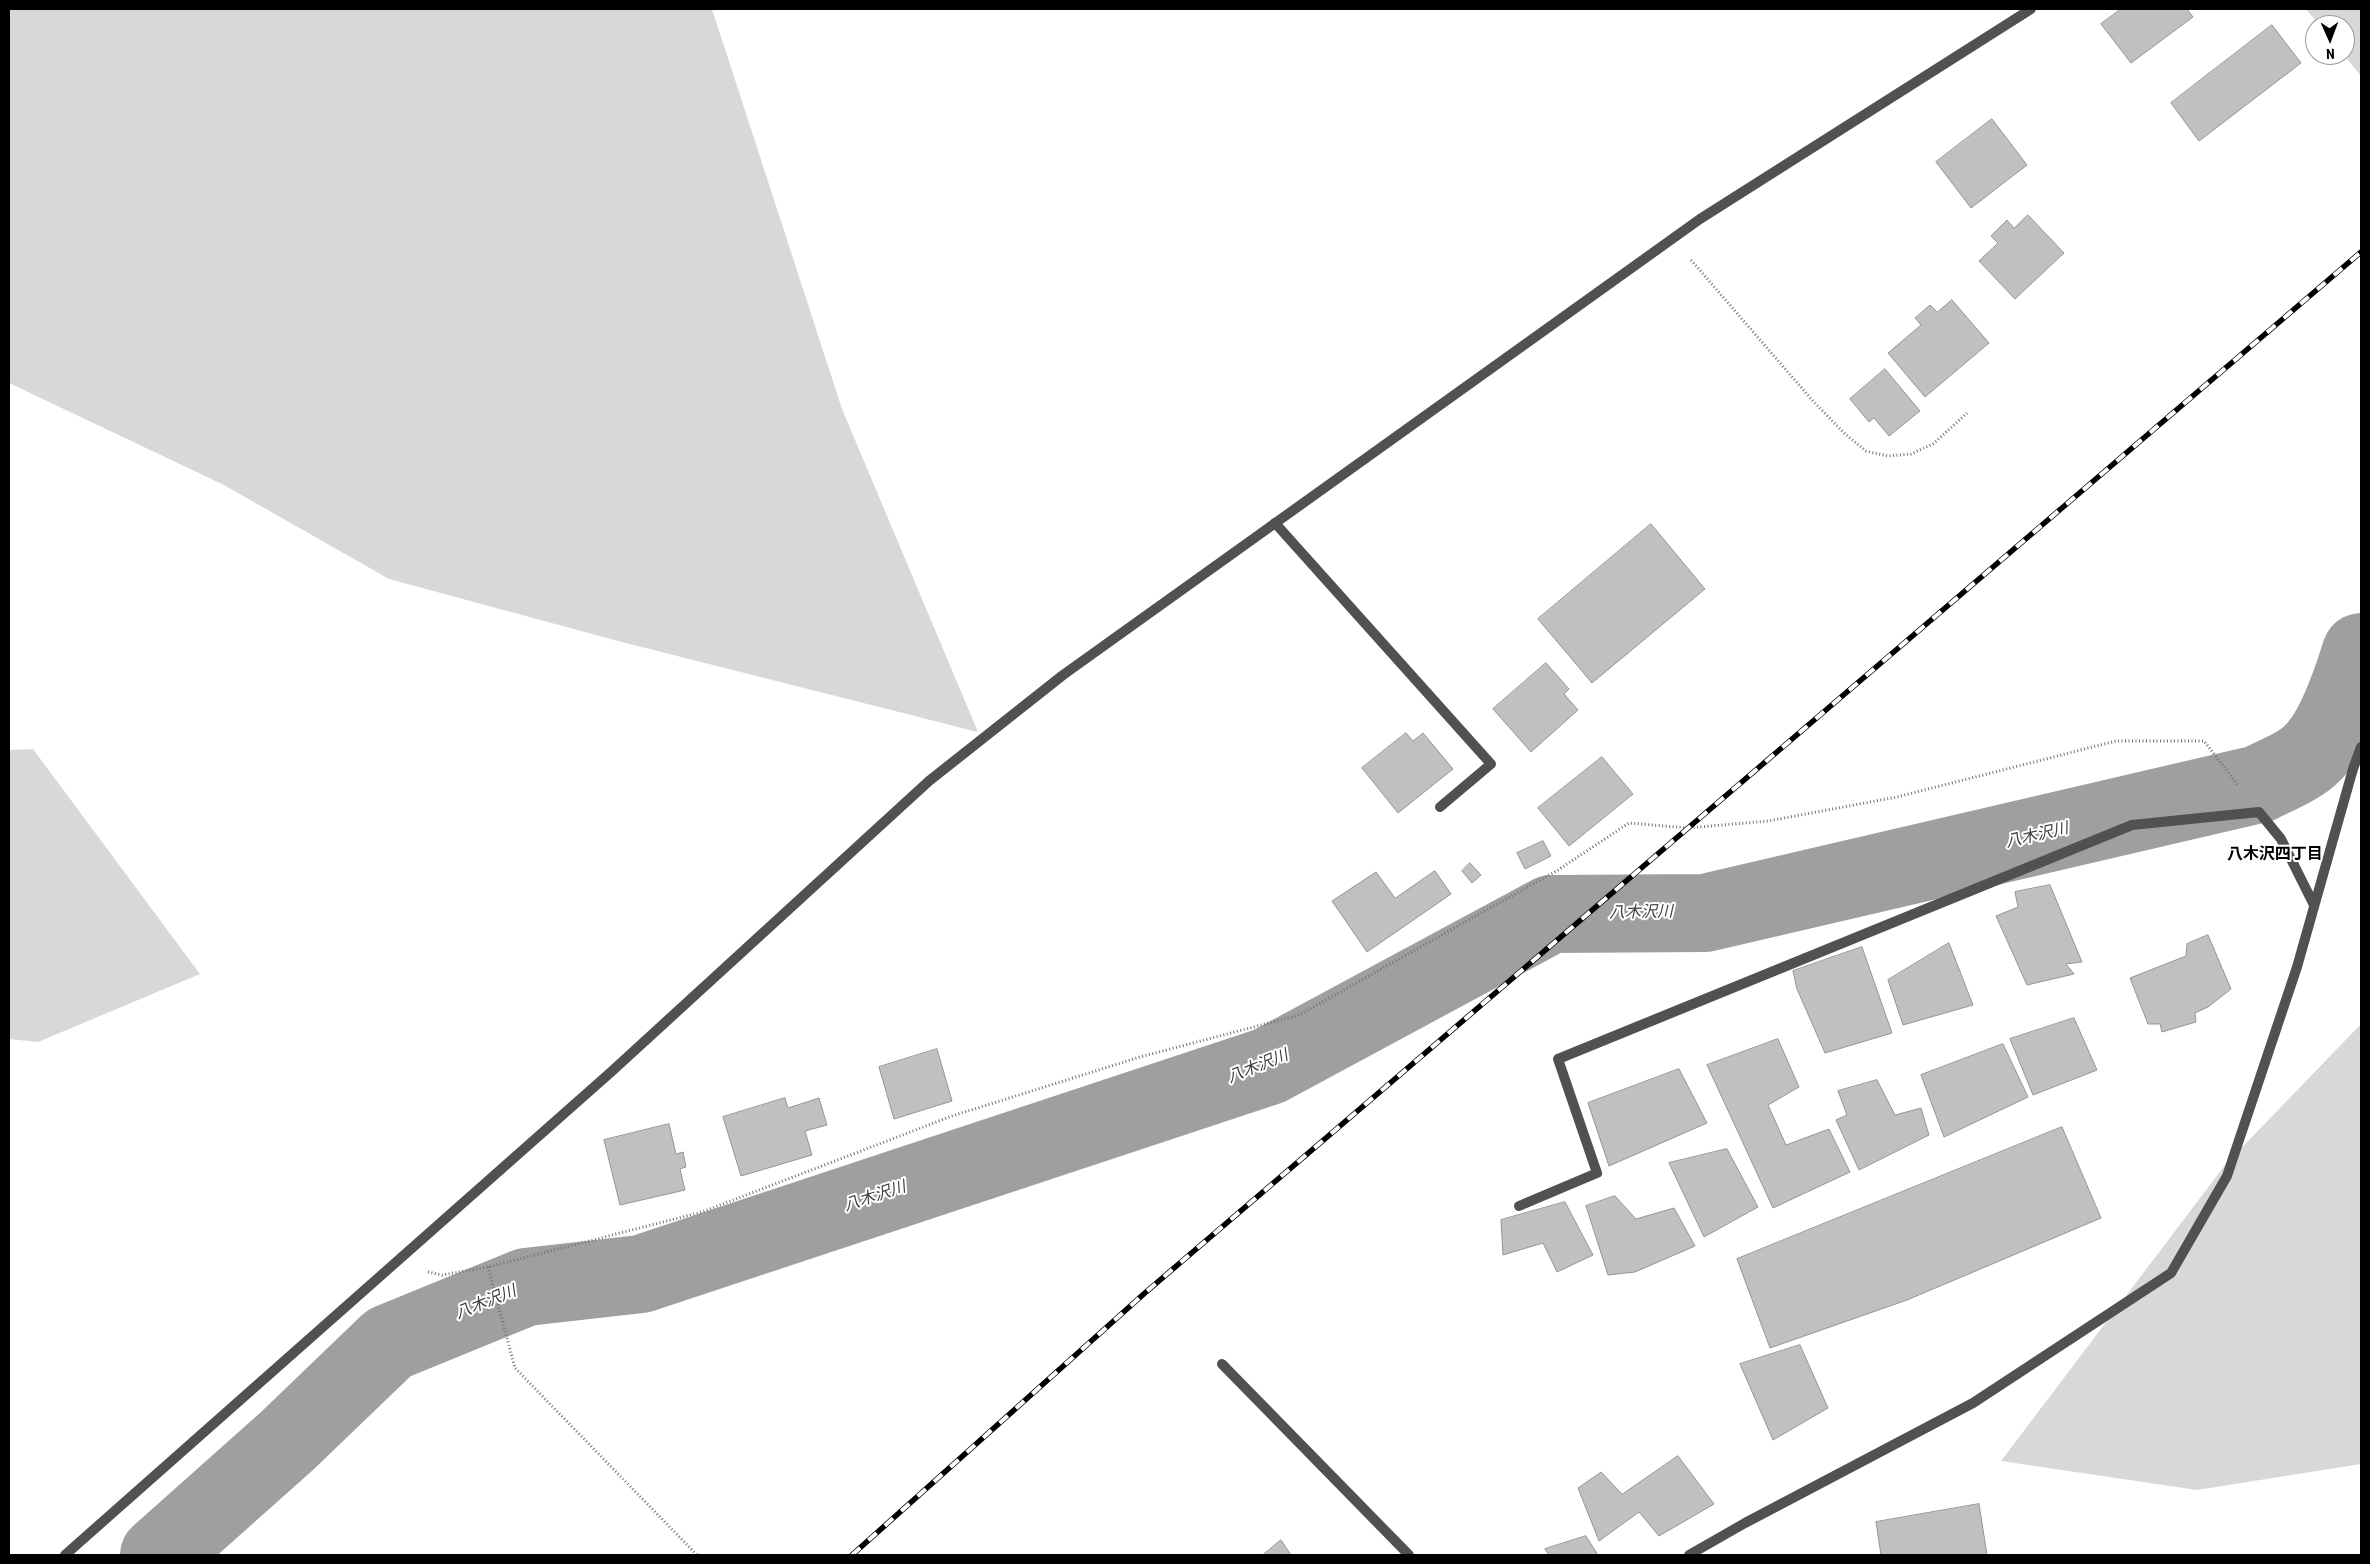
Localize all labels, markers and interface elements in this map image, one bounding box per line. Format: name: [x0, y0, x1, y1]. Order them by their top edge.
north arrow: [2305, 15, 2355, 65]
text: N: [2326, 46, 2335, 62]
water label: 八木沢川: [2004, 819, 2070, 853]
district label: 八木沢四丁目: [2227, 845, 2323, 865]
water label: 八木沢川: [1609, 903, 1673, 923]
water label: 八木沢川: [1225, 1046, 1291, 1088]
water label: 八木沢川: [842, 1178, 908, 1216]
water label: 八木沢川: [453, 1282, 519, 1324]

